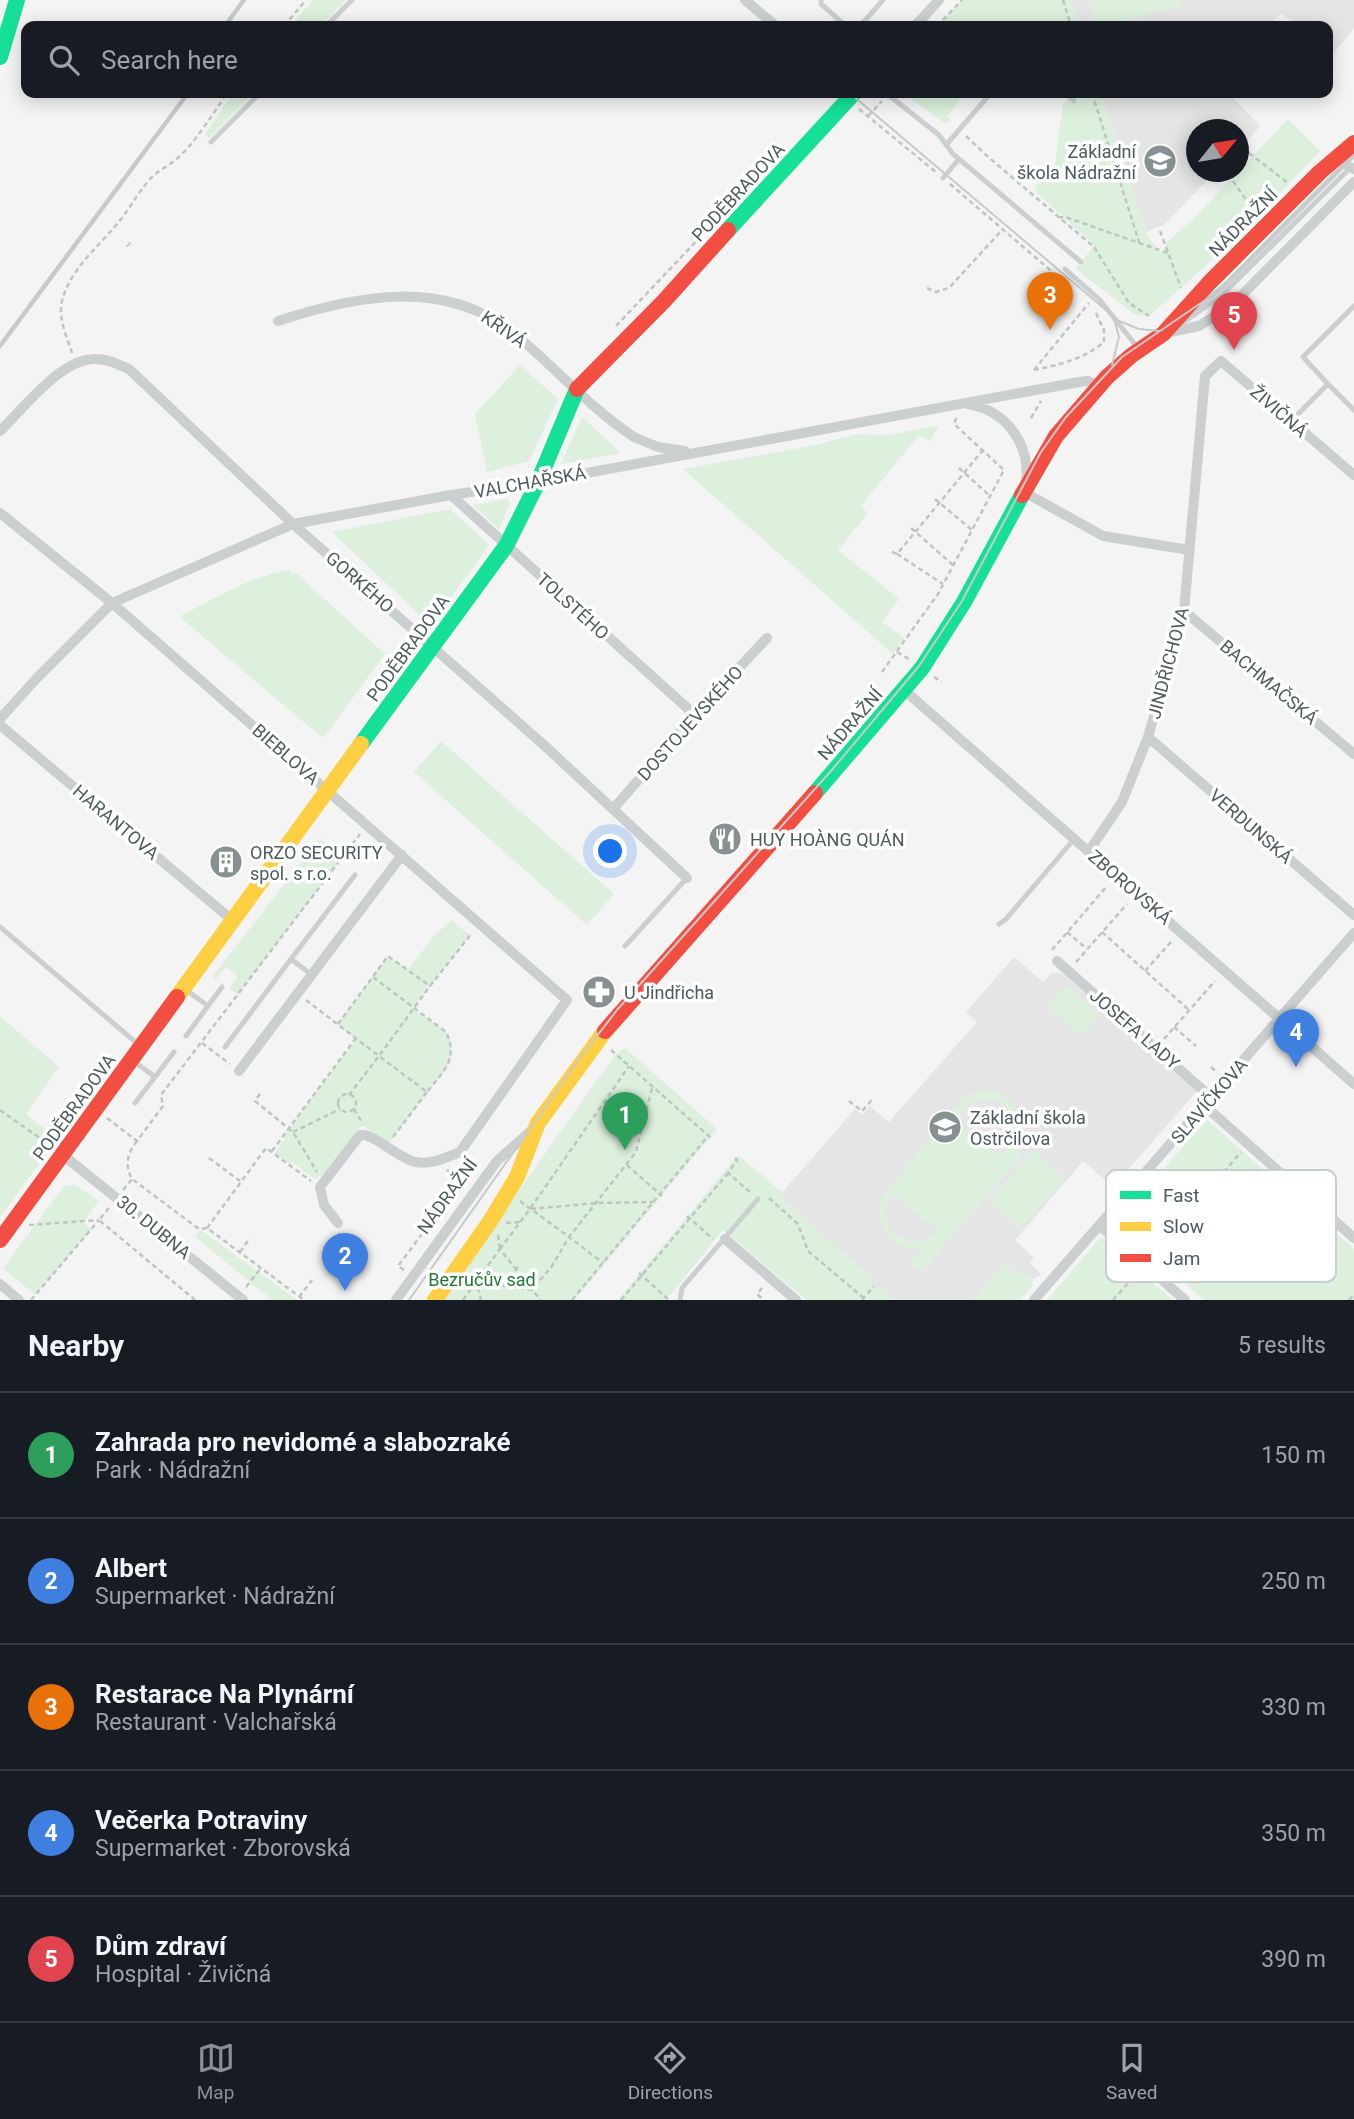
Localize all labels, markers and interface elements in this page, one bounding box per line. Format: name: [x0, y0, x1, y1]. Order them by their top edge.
search box: [21, 21, 1333, 98]
icon: search: [45, 41, 83, 79]
text: Search here: [101, 45, 238, 75]
north arrow: [1186, 119, 1249, 182]
street label: PODĚBRADOVA: [687, 138, 789, 245]
place label: Základní škola Nádražní: [1017, 141, 1137, 183]
school or university icon: Základní škola Nádražní: [1141, 142, 1179, 180]
street label: NÁDRAŽNÍ: [1204, 183, 1282, 261]
pin: 3: [1027, 272, 1073, 330]
pin: 5: [1211, 292, 1257, 350]
street label: KŘIVÁ: [478, 306, 531, 352]
street label: ŽIVIČNÁ: [1246, 381, 1312, 442]
street label: VALCHAŘSKÁ: [473, 462, 588, 502]
street label: GORKÉHO: [322, 547, 398, 617]
street label: TOLSTÉHO: [533, 568, 613, 644]
street label: PODĚBRADOVA: [362, 591, 454, 705]
street label: JINDŘICHOVA: [1143, 605, 1193, 721]
street label: BACHMAČSKÁ: [1216, 635, 1322, 729]
street label: DOSTOJEVSKÉHO: [633, 661, 747, 785]
street label: NÁDRAŽNÍ: [813, 683, 887, 764]
street label: BIEBLOVA: [248, 719, 324, 789]
street label: HARANTOVA: [69, 780, 163, 864]
street label: VERDUNSKÁ: [1205, 784, 1297, 868]
restaurant icon: HUY HOÀNG QUÁN: [706, 820, 744, 858]
place label: HUY HOÀNG QUÁN: [750, 829, 905, 850]
your location: [593, 834, 627, 868]
place label: ORZO SECURITY spol. s r.o.: [250, 842, 383, 884]
building icon: ORZO SECURITY spol. s r.o.: [207, 843, 245, 881]
street label: ZBOROVSKÁ: [1084, 845, 1176, 929]
pharmacy icon: U Jindřicha: [580, 973, 618, 1011]
place label: U Jindřicha: [624, 982, 714, 1003]
street label: JOSEFA LADY: [1086, 984, 1184, 1074]
pin: 4: [1273, 1009, 1319, 1067]
street label: PODĚBRADOVA: [28, 1050, 120, 1164]
street label: SLAVÍČKOVA: [1167, 1054, 1252, 1148]
pin: 1: [602, 1092, 648, 1150]
place label: Základní škola Ostrčilova: [970, 1107, 1086, 1149]
school or university icon: Základní škola Ostrčilova: [926, 1108, 964, 1146]
street label: NÁDRAŽNÍ: [413, 1153, 482, 1238]
legend: [1106, 1170, 1336, 1282]
text: Fast: [1163, 1184, 1200, 1207]
street label: 30. DUBNA: [113, 1191, 195, 1263]
text: Slow: [1163, 1215, 1204, 1238]
pin: 2: [322, 1233, 368, 1291]
text: Jam: [1163, 1247, 1200, 1270]
park label: Bezručův sad: [428, 1269, 536, 1290]
text: Nearby: [28, 1328, 124, 1363]
text: 5 results: [1238, 1332, 1326, 1359]
text: Zahrada pro nevidomé a slabozraké: [95, 1427, 511, 1457]
text: 1: [44, 1442, 58, 1469]
text: 150 m: [1261, 1442, 1326, 1469]
text: Park · Nádražní: [95, 1457, 250, 1484]
text: Albert: [95, 1553, 167, 1583]
text: 2: [44, 1568, 58, 1595]
text: 250 m: [1261, 1568, 1326, 1595]
text: Supermarket · Nádražní: [95, 1583, 335, 1610]
text: Restarace Na Plynární: [95, 1679, 354, 1709]
text: 3: [44, 1694, 58, 1721]
text: 330 m: [1261, 1694, 1326, 1721]
text: Restaurant · Valchařská: [95, 1709, 337, 1736]
text: Večerka Potraviny: [95, 1805, 307, 1835]
text: 4: [44, 1820, 58, 1847]
text: 350 m: [1261, 1820, 1326, 1847]
text: Supermarket · Zborovská: [95, 1835, 351, 1862]
text: Dům zdraví: [95, 1931, 226, 1961]
text: 5: [44, 1946, 58, 1973]
text: 390 m: [1261, 1946, 1326, 1973]
text: Hospital · Živičná: [95, 1961, 271, 1988]
tab: Map: [197, 2039, 235, 2104]
tab: Directions: [628, 2039, 713, 2104]
tab: Saved: [1106, 2039, 1157, 2104]

